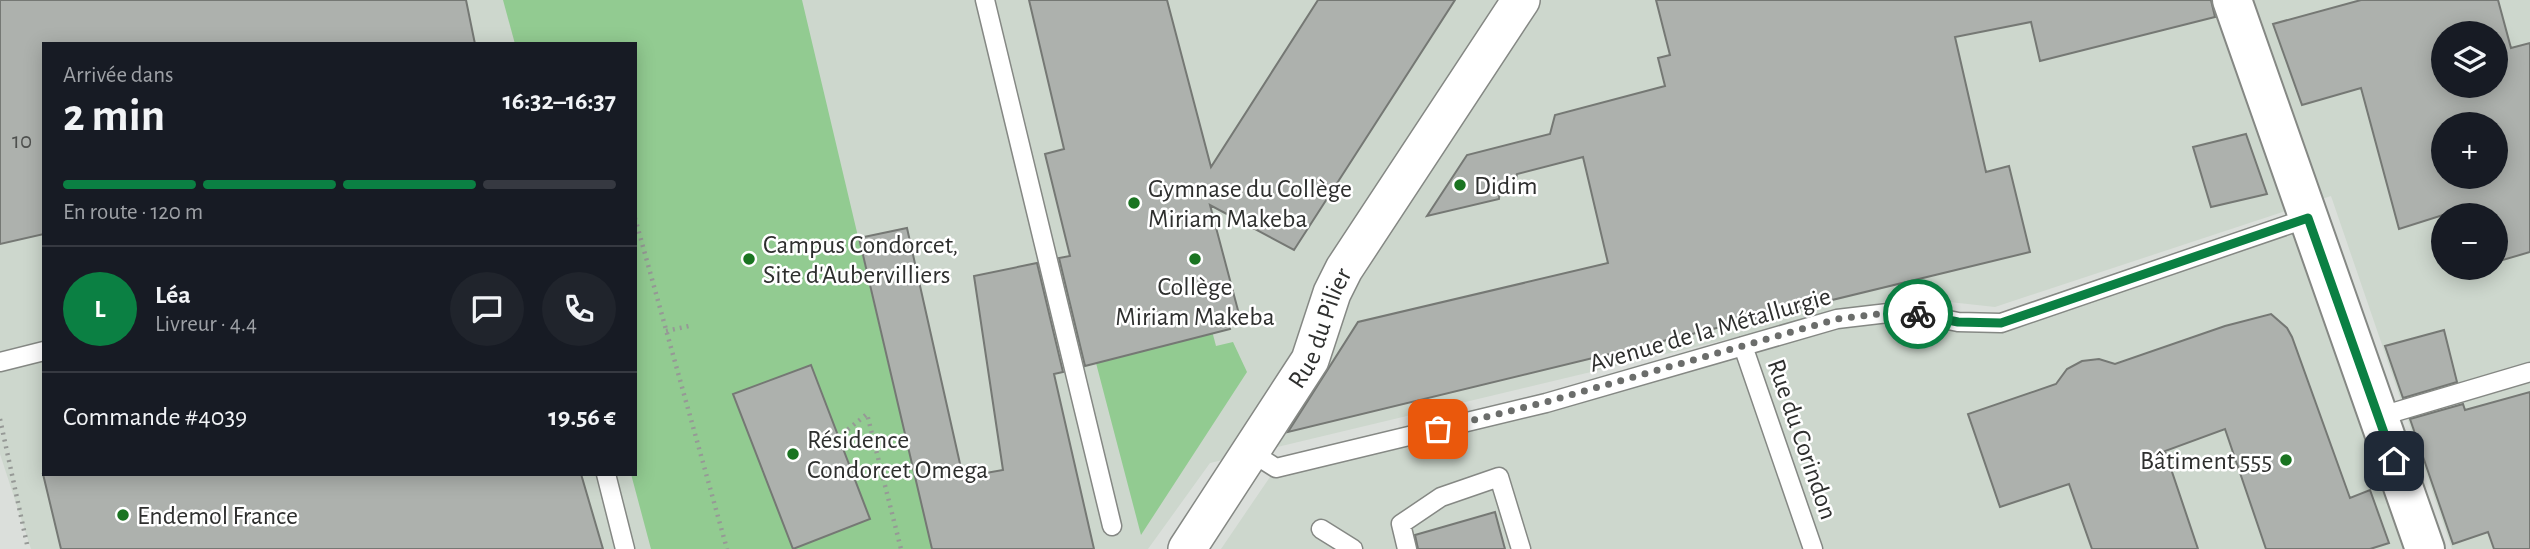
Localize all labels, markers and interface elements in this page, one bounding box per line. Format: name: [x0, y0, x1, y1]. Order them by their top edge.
map controls: [2431, 21, 2508, 280]
button: layers: [2431, 21, 2508, 98]
text: Arrivée dans: [63, 64, 174, 87]
text: 16:32–16:37: [502, 88, 616, 114]
text: 2 min: [63, 93, 165, 139]
button: +: [2431, 112, 2508, 189]
house number: 10: [12, 130, 32, 153]
place label: Didim: [1474, 173, 1538, 199]
place label: Gymnase du Collège Miriam Makeba: [1148, 176, 1352, 232]
marker: Didim: [1452, 177, 1468, 193]
marker: Gymnase du Collège Miriam Makeba: [1126, 195, 1142, 211]
text: En route · 120 m: [63, 201, 203, 224]
button: −: [2431, 203, 2508, 280]
place label: Campus Condorcet, Site d'Aubervilliers: [763, 232, 958, 288]
marker: Campus Condorcet, Site d'Aubervilliers: [741, 251, 757, 267]
marker: Collège Miriam Makeba: [1187, 251, 1203, 267]
street label: Rue du Pilier: [1283, 263, 1357, 393]
button: chat: [450, 272, 524, 346]
button: phone: [542, 272, 616, 346]
place label: Collège Miriam Makeba: [1115, 274, 1275, 330]
courier: [1883, 279, 1953, 349]
text: Léa: [155, 282, 191, 308]
street label: Avenue de la Métallurgie: [1587, 283, 1834, 377]
icon: bike: [1899, 295, 1937, 333]
text: L: [94, 296, 106, 322]
text: Livreur · 4.4: [155, 313, 257, 336]
street label: Rue du Corindon: [1763, 356, 1842, 523]
pin: [1408, 399, 1468, 459]
text: Commande #4039: [63, 404, 247, 430]
text: 19.56 €: [548, 404, 616, 430]
icon: bag: [1419, 410, 1457, 448]
place label: Résidence Condorcet Omega: [807, 427, 988, 483]
pin: [2364, 431, 2424, 491]
icon: home: [2375, 442, 2413, 480]
marker: Résidence Condorcet Omega: [785, 446, 801, 462]
place label: Bâtiment 555: [2140, 448, 2272, 474]
marker: Bâtiment 555: [2278, 452, 2294, 468]
place label: Endemol France: [137, 503, 298, 529]
marker: Endemol France: [115, 507, 131, 523]

